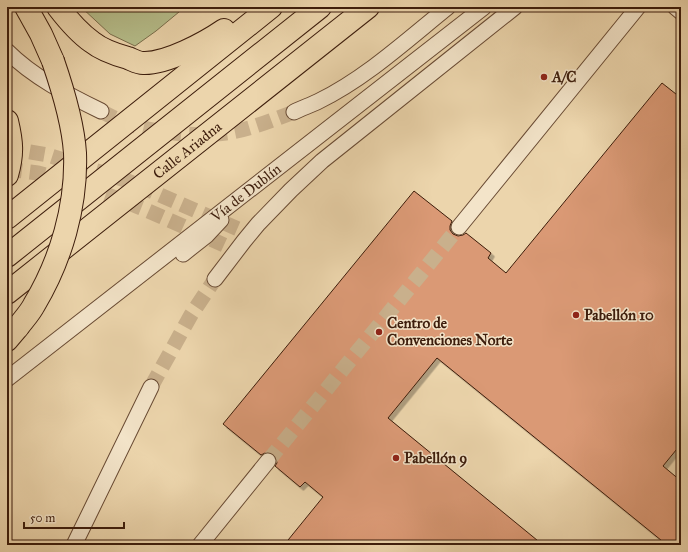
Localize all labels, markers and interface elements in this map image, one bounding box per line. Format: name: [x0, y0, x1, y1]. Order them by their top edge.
place label: A/C: [551, 68, 576, 86]
marker: A/C: [539, 72, 549, 82]
street label: Calle Ariadna: [149, 117, 226, 183]
street label: Vía de Dublín: [206, 160, 285, 226]
place label: Pabellón 10: [584, 306, 654, 324]
marker: Pabellón 10: [571, 310, 581, 320]
place label: Centro de Convenciones Norte: [387, 314, 513, 349]
marker: Centro de Convenciones Norte: [374, 327, 384, 337]
place label: Pabellón 9: [404, 449, 467, 468]
marker: Pabellón 9: [391, 453, 401, 463]
scale bar: [24, 504, 124, 530]
text: 50 m: [30, 511, 55, 525]

